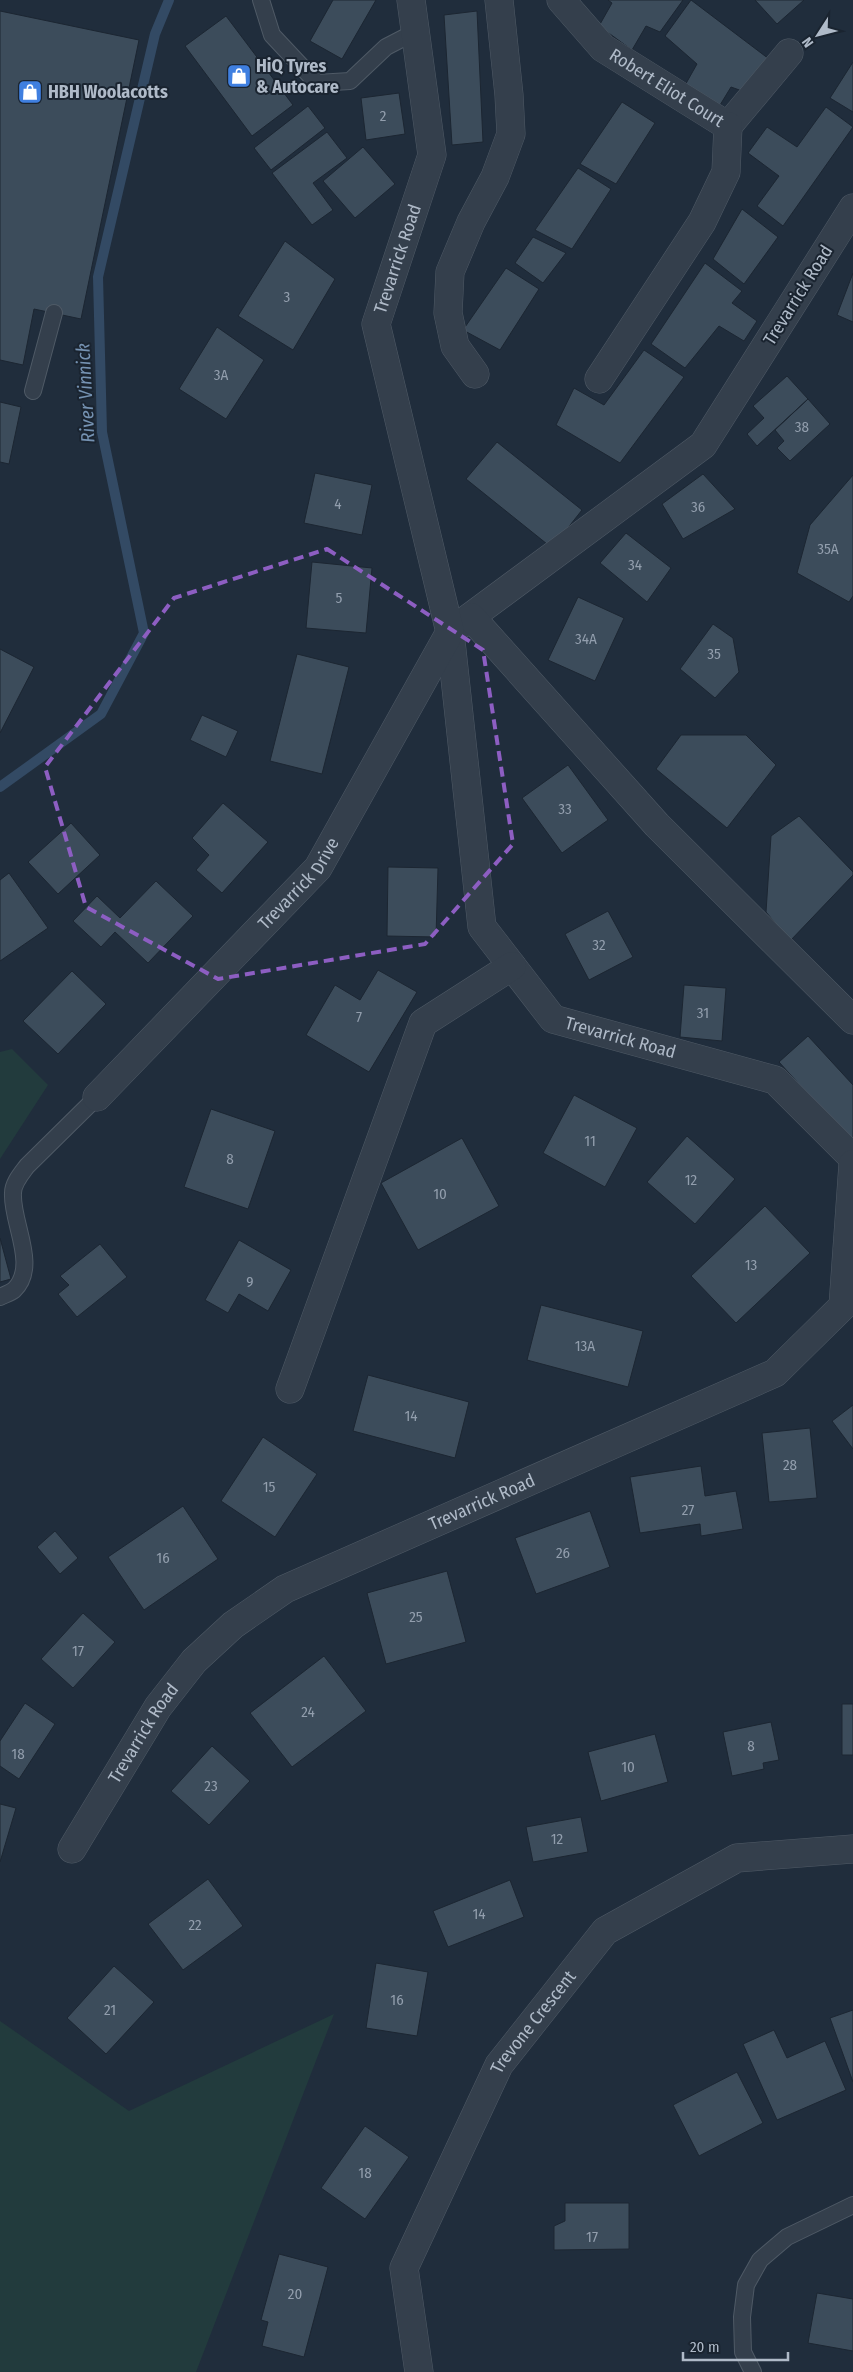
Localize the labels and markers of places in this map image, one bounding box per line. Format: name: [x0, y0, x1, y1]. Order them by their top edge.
place label: HiQ Tyres & Autocare: [256, 55, 339, 98]
shop icon: HiQ Tyres & Autocare: [226, 63, 252, 89]
shop icon: HBH Woolacotts: [17, 79, 43, 105]
place label: HBH Woolacotts: [48, 81, 168, 103]

